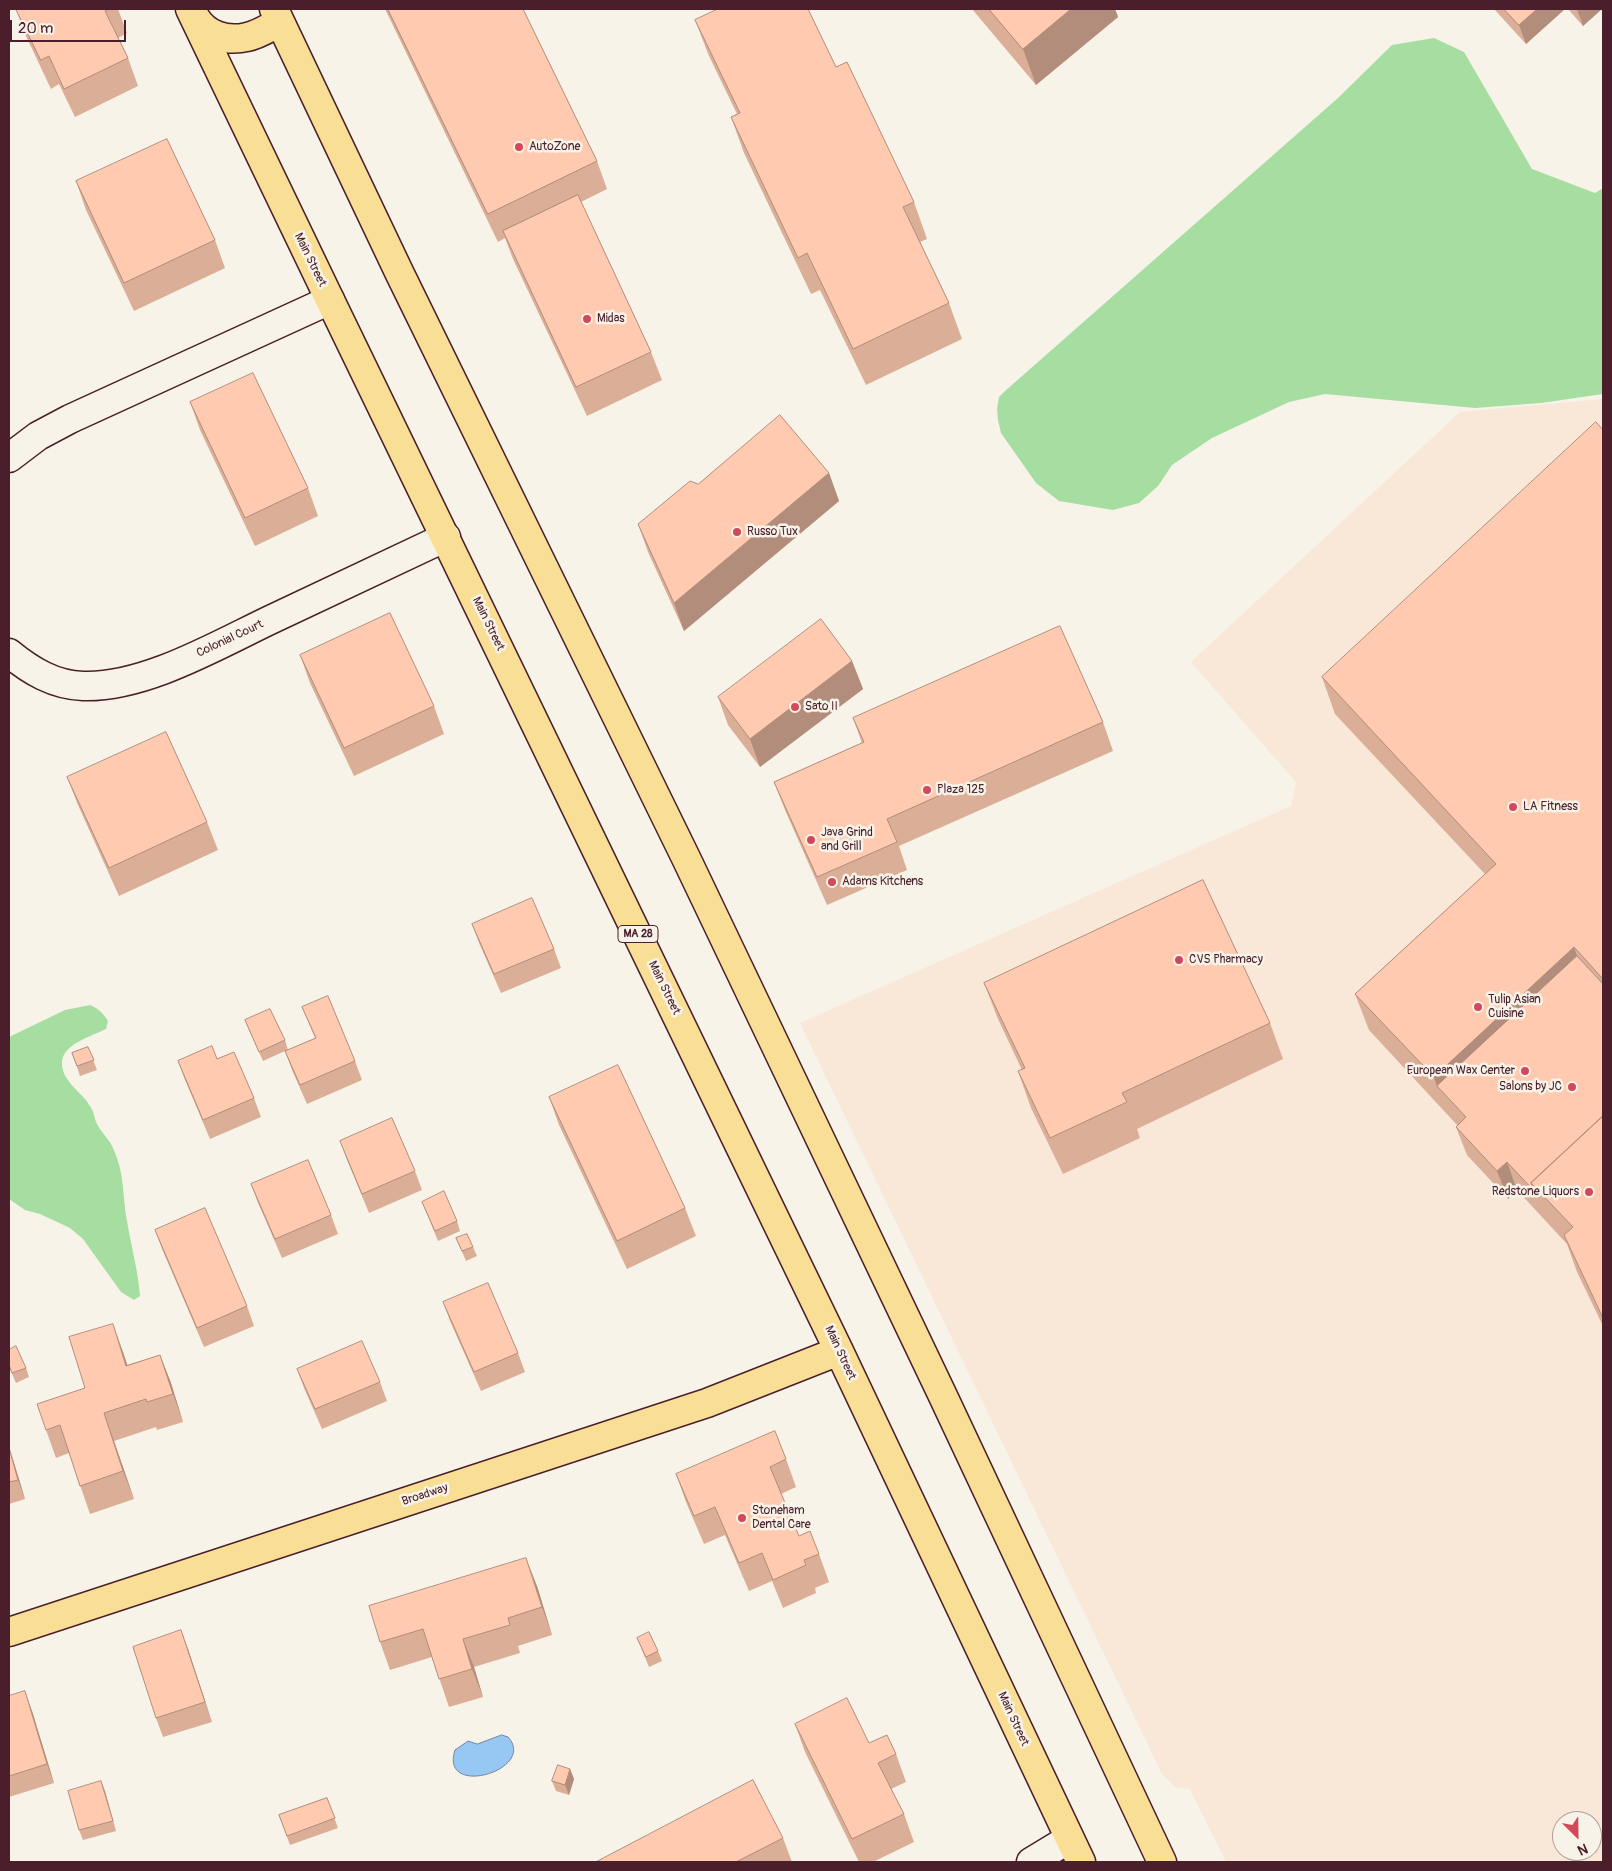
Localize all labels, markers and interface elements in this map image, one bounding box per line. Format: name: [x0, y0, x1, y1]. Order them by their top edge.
scale bar: [12, 10, 129, 42]
text: 20 m: [18, 19, 53, 38]
place label: AutoZone: [529, 140, 580, 154]
marker: AutoZone: [513, 141, 525, 153]
street label: Main Street: [291, 231, 329, 289]
place label: Midas: [597, 312, 625, 326]
marker: Midas: [581, 313, 593, 325]
place label: Russo Tux: [747, 525, 798, 539]
marker: Russo Tux: [731, 526, 743, 538]
street label: Main Street: [469, 595, 507, 653]
street label: Colonial Court: [194, 617, 266, 661]
place label: Sato II: [805, 700, 838, 714]
marker: Sato II: [789, 701, 801, 713]
place label: Plaza 125: [937, 783, 984, 797]
marker: Plaza 125: [921, 784, 933, 796]
place label: LA Fitness: [1523, 800, 1578, 814]
marker: LA Fitness: [1507, 801, 1519, 813]
place label: Java Grind and Grill: [821, 826, 873, 854]
marker: Java Grind and Grill: [805, 834, 817, 846]
place label: Adams Kitchens: [842, 875, 923, 889]
marker: Adams Kitchens: [826, 876, 838, 888]
road number: MA 28: [618, 926, 658, 942]
place label: CVS Pharmacy: [1189, 953, 1263, 967]
marker: CVS Pharmacy: [1173, 954, 1185, 966]
street label: Main Street: [645, 959, 683, 1017]
place label: Tulip Asian Cuisine: [1488, 993, 1541, 1021]
marker: Tulip Asian Cuisine: [1472, 1001, 1484, 1013]
place label: European Wax Center: [1407, 1064, 1515, 1078]
marker: European Wax Center: [1519, 1065, 1531, 1077]
place label: Salons by JC: [1499, 1080, 1562, 1094]
marker: Salons by JC: [1566, 1081, 1578, 1093]
place label: Redstone Liquors: [1492, 1185, 1579, 1199]
marker: Redstone Liquors: [1583, 1186, 1595, 1198]
street label: Main Street: [821, 1324, 859, 1382]
street label: Broadway: [400, 1481, 450, 1509]
place label: Stoneham Dental Care: [752, 1504, 811, 1532]
marker: Stoneham Dental Care: [736, 1512, 748, 1524]
street label: Main Street: [994, 1690, 1032, 1748]
north arrow: [1552, 1811, 1602, 1861]
text: N: [1575, 1840, 1590, 1859]

